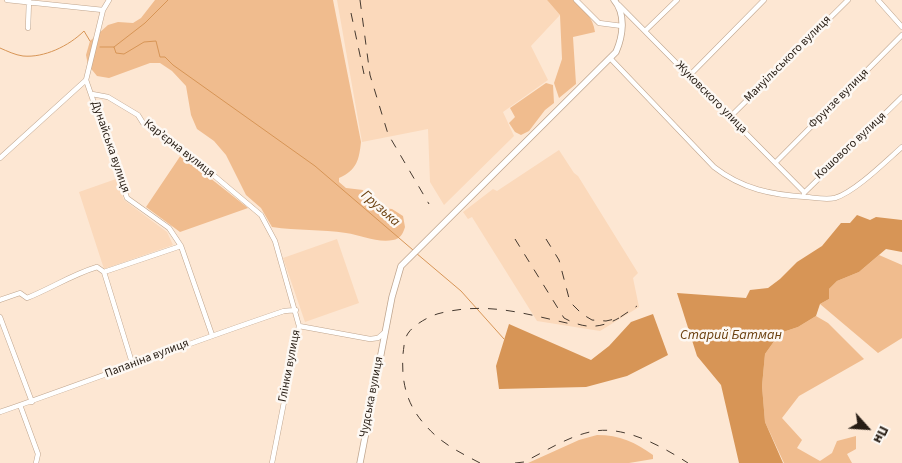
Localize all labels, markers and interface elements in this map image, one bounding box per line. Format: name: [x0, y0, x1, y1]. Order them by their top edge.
street label: Мануільського вулиця: [742, 13, 834, 105]
street label: Жуковского улица: [672, 59, 750, 137]
street label: Фрунзе вулиця: [806, 66, 872, 132]
street label: Дунайська вулиця: [88, 99, 132, 195]
street label: Кошового вулиця: [812, 109, 890, 183]
street label: Кар’єрна вулиця: [140, 117, 218, 181]
water label: Грузька: [357, 187, 403, 231]
water label: Старий Батман: [680, 328, 782, 344]
street label: Глінки вулиця: [276, 329, 304, 403]
street label: Папаніна вулиця: [103, 336, 191, 382]
street label: Чудська вулиця: [357, 355, 387, 439]
north arrow: [842, 403, 892, 453]
text: Пн: [868, 422, 893, 447]

